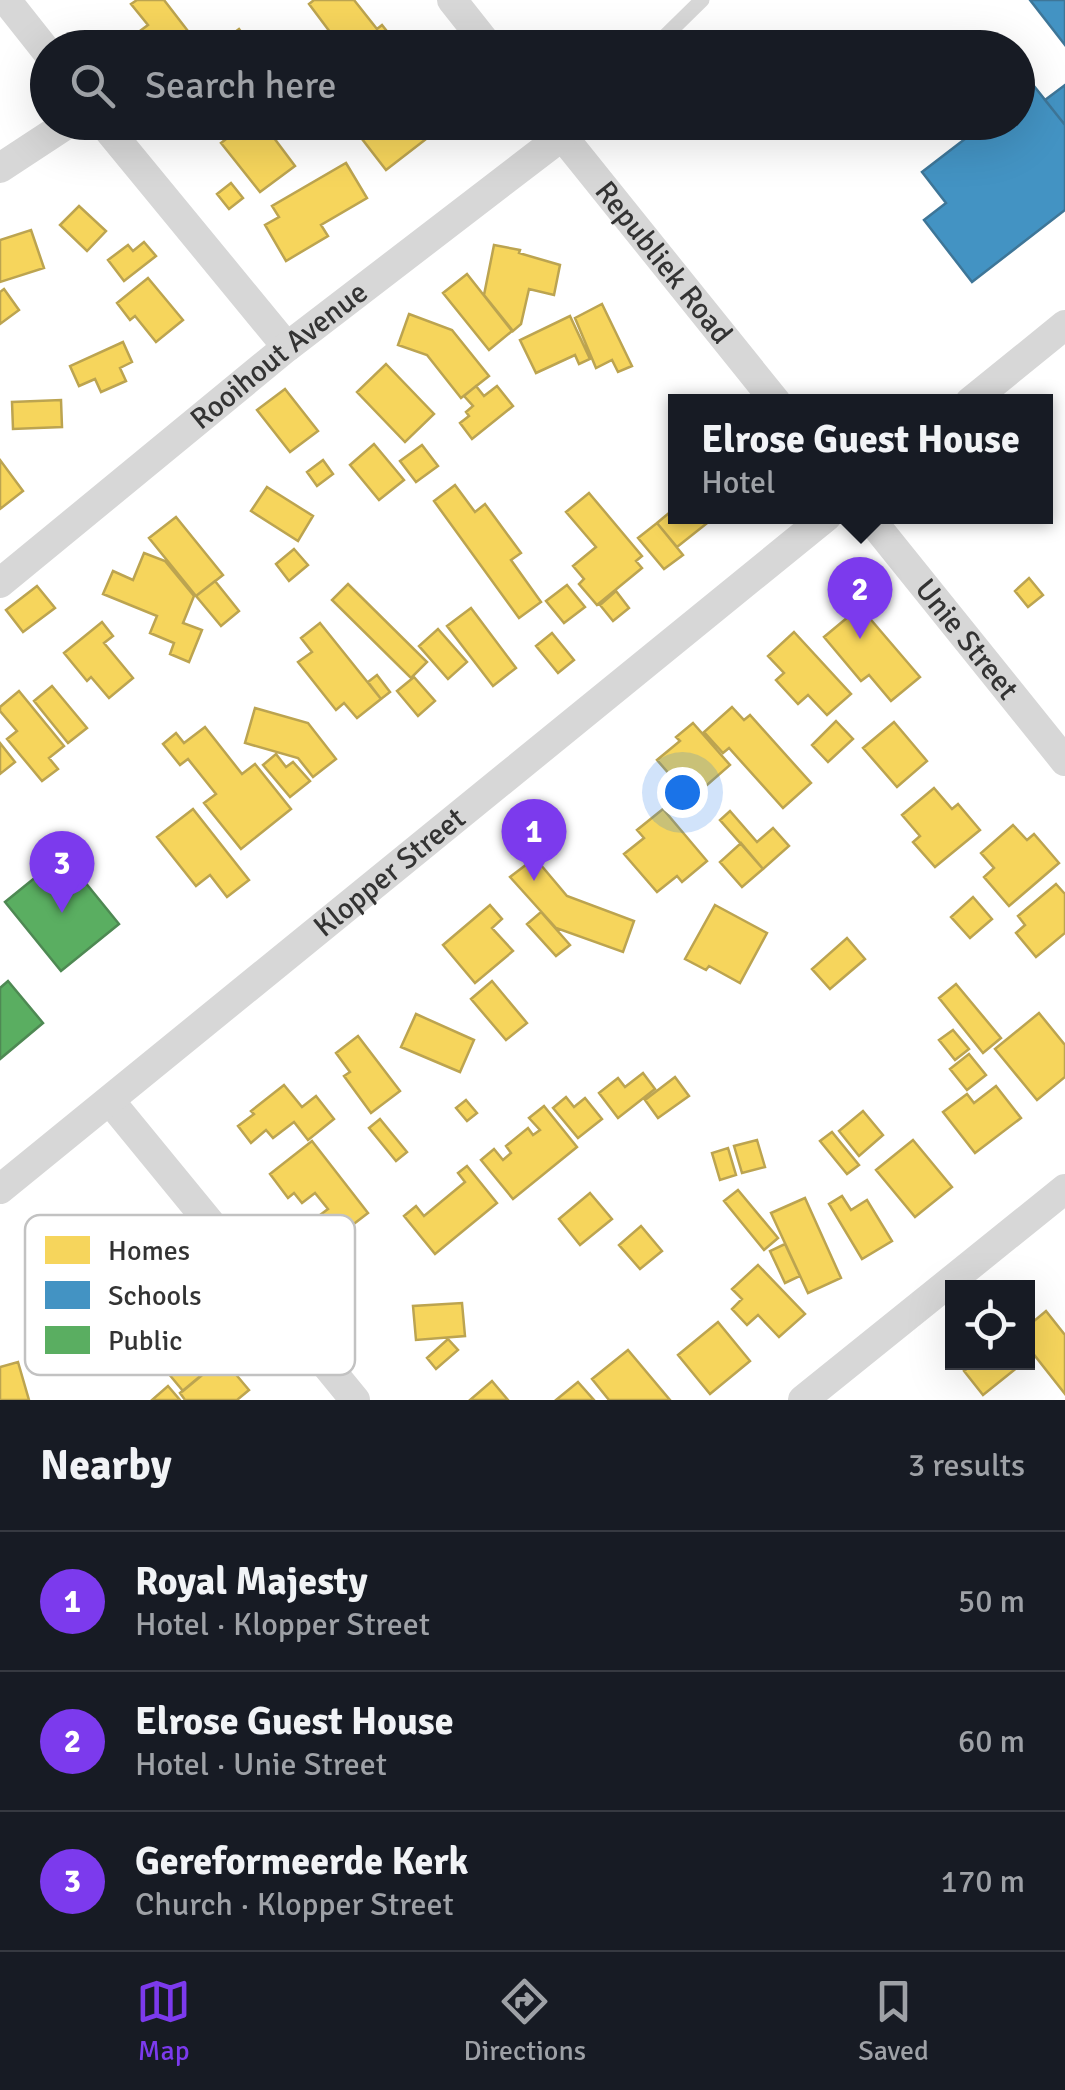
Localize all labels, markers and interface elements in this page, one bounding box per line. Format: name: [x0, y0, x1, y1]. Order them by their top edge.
search box: [30, 30, 1035, 140]
icon: search: [65, 58, 120, 113]
text: Search here: [145, 62, 337, 109]
street label: Republiek Road: [587, 173, 740, 351]
street label: Rooihout Avenue: [183, 274, 375, 437]
popup: [668, 394, 1053, 524]
text: Elrose Guest House: [701, 416, 1020, 463]
text: Hotel: [701, 463, 775, 502]
pin: 2: [828, 556, 892, 639]
street label: Unie Street: [907, 571, 1027, 707]
your location: [657, 767, 708, 818]
pin: 1: [502, 798, 566, 881]
street label: Klopper Street: [306, 799, 473, 945]
pin: 3: [30, 830, 94, 913]
legend: [25, 1215, 355, 1375]
text: Homes: [108, 1234, 190, 1268]
text: Schools: [108, 1279, 202, 1313]
map controls: [945, 1280, 1035, 1370]
button: locate: [945, 1280, 1035, 1370]
text: Public: [108, 1324, 182, 1358]
text: Nearby: [40, 1440, 172, 1491]
text: 3 results: [908, 1446, 1025, 1485]
text: Royal Majesty: [135, 1558, 368, 1605]
text: 1: [64, 1582, 81, 1621]
text: 50 m: [958, 1582, 1025, 1621]
text: Hotel · Klopper Street: [135, 1605, 430, 1644]
text: Elrose Guest House: [135, 1698, 454, 1745]
text: 2: [64, 1722, 81, 1761]
text: 60 m: [958, 1722, 1025, 1761]
text: Hotel · Unie Street: [135, 1745, 387, 1784]
text: Gereformeerde Kerk: [135, 1838, 468, 1885]
text: 3: [64, 1862, 81, 1901]
text: 170 m: [941, 1862, 1025, 1901]
text: Church · Klopper Street: [135, 1885, 454, 1924]
tab: Map: [136, 1974, 191, 2068]
tab: Directions: [464, 1974, 586, 2068]
tab: Saved: [858, 1974, 929, 2068]

